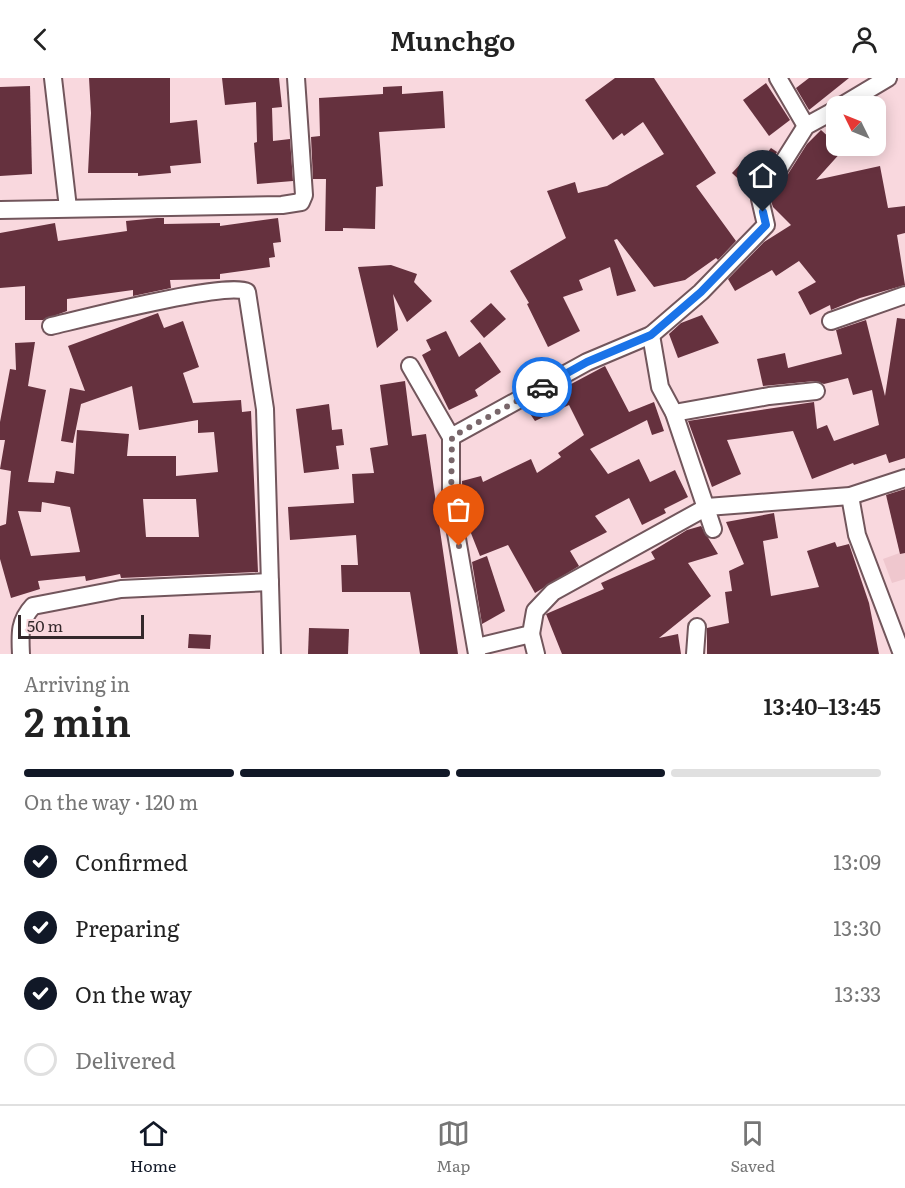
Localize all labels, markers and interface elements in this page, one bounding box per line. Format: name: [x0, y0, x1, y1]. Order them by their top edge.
text: Munchgo: [390, 19, 515, 59]
icon: back: [24, 23, 57, 56]
icon: person: [848, 23, 881, 56]
north arrow: [826, 96, 886, 156]
map controls: [826, 96, 886, 156]
pin: [737, 150, 788, 212]
icon: home: [746, 159, 779, 192]
courier: [512, 357, 572, 417]
icon: car: [526, 371, 559, 404]
pin: [433, 484, 484, 546]
icon: bag: [442, 493, 475, 526]
scale bar: [18, 612, 144, 640]
text: 50 m: [27, 613, 63, 637]
text: Arriving in: [24, 668, 130, 698]
text: 13:40–13:45: [763, 689, 881, 722]
text: 2 min: [24, 691, 131, 749]
text: On the way · 120 m: [24, 786, 198, 816]
icon: check: [24, 845, 57, 878]
text: Confirmed: [75, 845, 188, 878]
text: 13:09: [833, 846, 881, 876]
icon: check: [24, 911, 57, 944]
text: Preparing: [75, 911, 179, 944]
text: 13:30: [833, 912, 881, 942]
icon: check: [24, 977, 57, 1010]
text: On the way: [75, 977, 192, 1010]
text: 13:33: [834, 978, 881, 1008]
text: Delivered: [75, 1043, 176, 1076]
tab: Home: [130, 1117, 176, 1177]
tab: Map: [436, 1117, 470, 1177]
tab: Saved: [730, 1117, 775, 1177]

